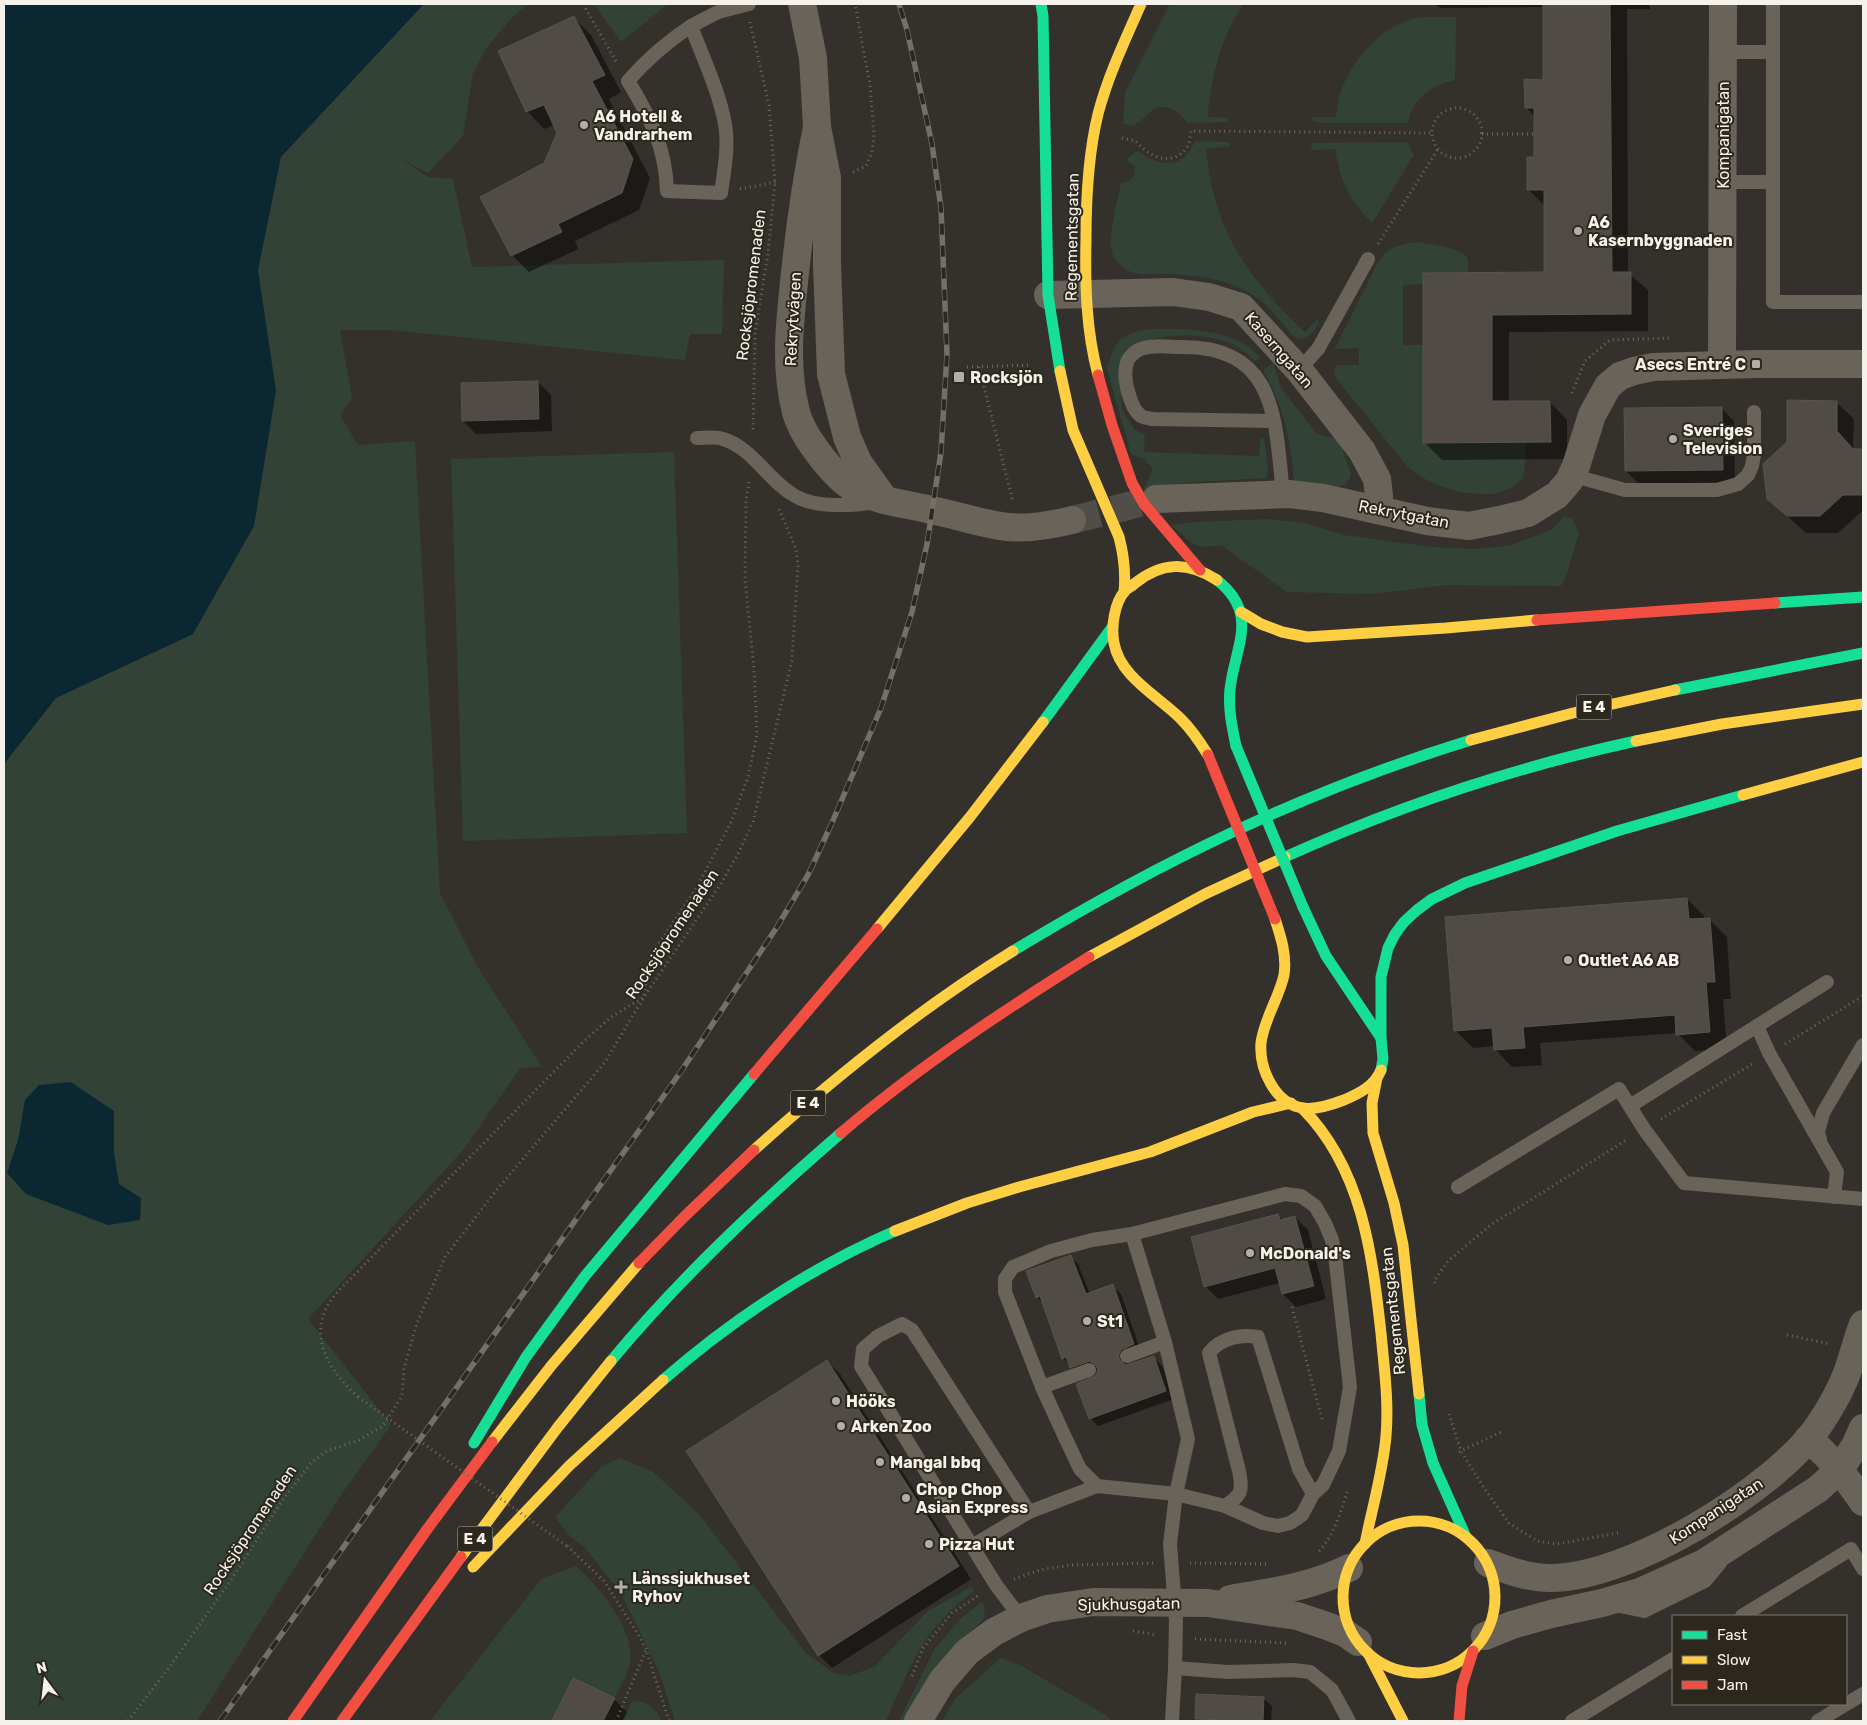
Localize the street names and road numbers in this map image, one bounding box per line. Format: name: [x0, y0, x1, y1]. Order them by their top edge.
street label: Kompanigatan: [1714, 81, 1733, 189]
street label: Regementsgatan: [1061, 173, 1083, 301]
street label: Rocksjöpromenaden: [732, 208, 770, 362]
street label: Rekrytvägen: [781, 271, 805, 367]
street label: Kaserngatan: [1241, 308, 1317, 392]
street label: Rekrytgatan: [1357, 496, 1451, 532]
road number: E 4: [1576, 694, 1612, 720]
street label: Rocksjöpromenaden: [621, 865, 723, 1003]
road number: E 4: [790, 1090, 826, 1116]
street label: Regementsgatan: [1377, 1246, 1409, 1376]
street label: Rocksjöpromenaden: [199, 1461, 301, 1599]
street label: Kompanigatan: [1666, 1474, 1766, 1548]
road number: E 4: [458, 1526, 492, 1552]
street label: Sjukhusgatan: [1078, 1594, 1180, 1614]

